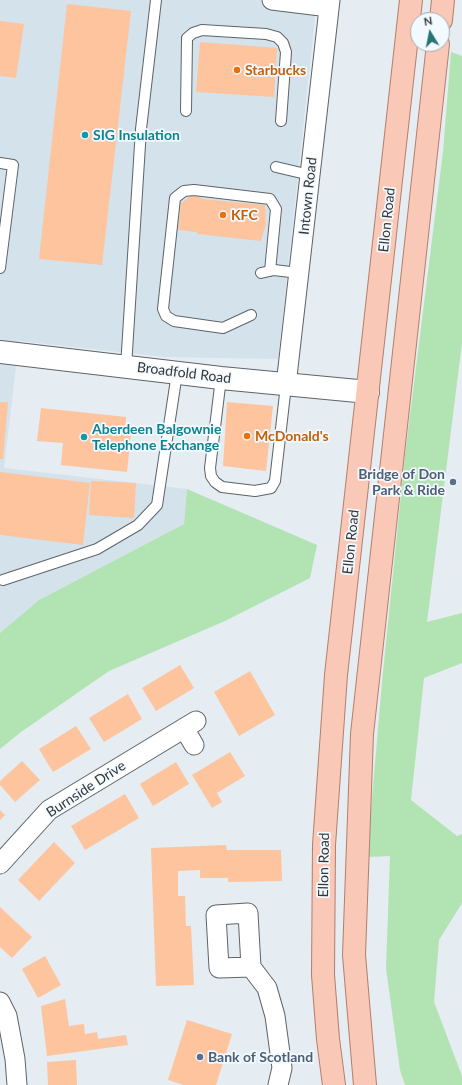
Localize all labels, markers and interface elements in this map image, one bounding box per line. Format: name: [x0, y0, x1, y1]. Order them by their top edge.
north arrow: [410, 12, 450, 52]
text: N: [423, 14, 433, 28]
place label: Starbucks: [245, 62, 306, 78]
marker: Starbucks: [232, 65, 242, 75]
place label: SIG Insulation: [93, 127, 180, 143]
marker: SIG Insulation: [80, 130, 90, 140]
street label: Intown Road: [296, 156, 320, 236]
street label: Ellon Road: [375, 187, 399, 253]
place label: KFC: [231, 207, 258, 223]
marker: KFC: [218, 210, 228, 220]
street label: Broadfold Road: [136, 359, 232, 387]
place label: Aberdeen Balgownie Telephone Exchange: [92, 421, 221, 454]
place label: McDonald's: [255, 428, 329, 444]
marker: McDonald's: [242, 431, 252, 441]
marker: Aberdeen Balgownie Telephone Exchange: [79, 432, 89, 442]
place label: Bridge of Don Park & Ride: [358, 466, 445, 498]
marker: Bridge of Don Park & Ride: [448, 477, 458, 487]
street label: Ellon Road: [339, 509, 363, 575]
street label: Burnside Drive: [43, 757, 129, 821]
street label: Ellon Road: [315, 832, 333, 898]
place label: Bank of Scotland: [208, 1049, 313, 1065]
marker: Bank of Scotland: [195, 1052, 205, 1062]

